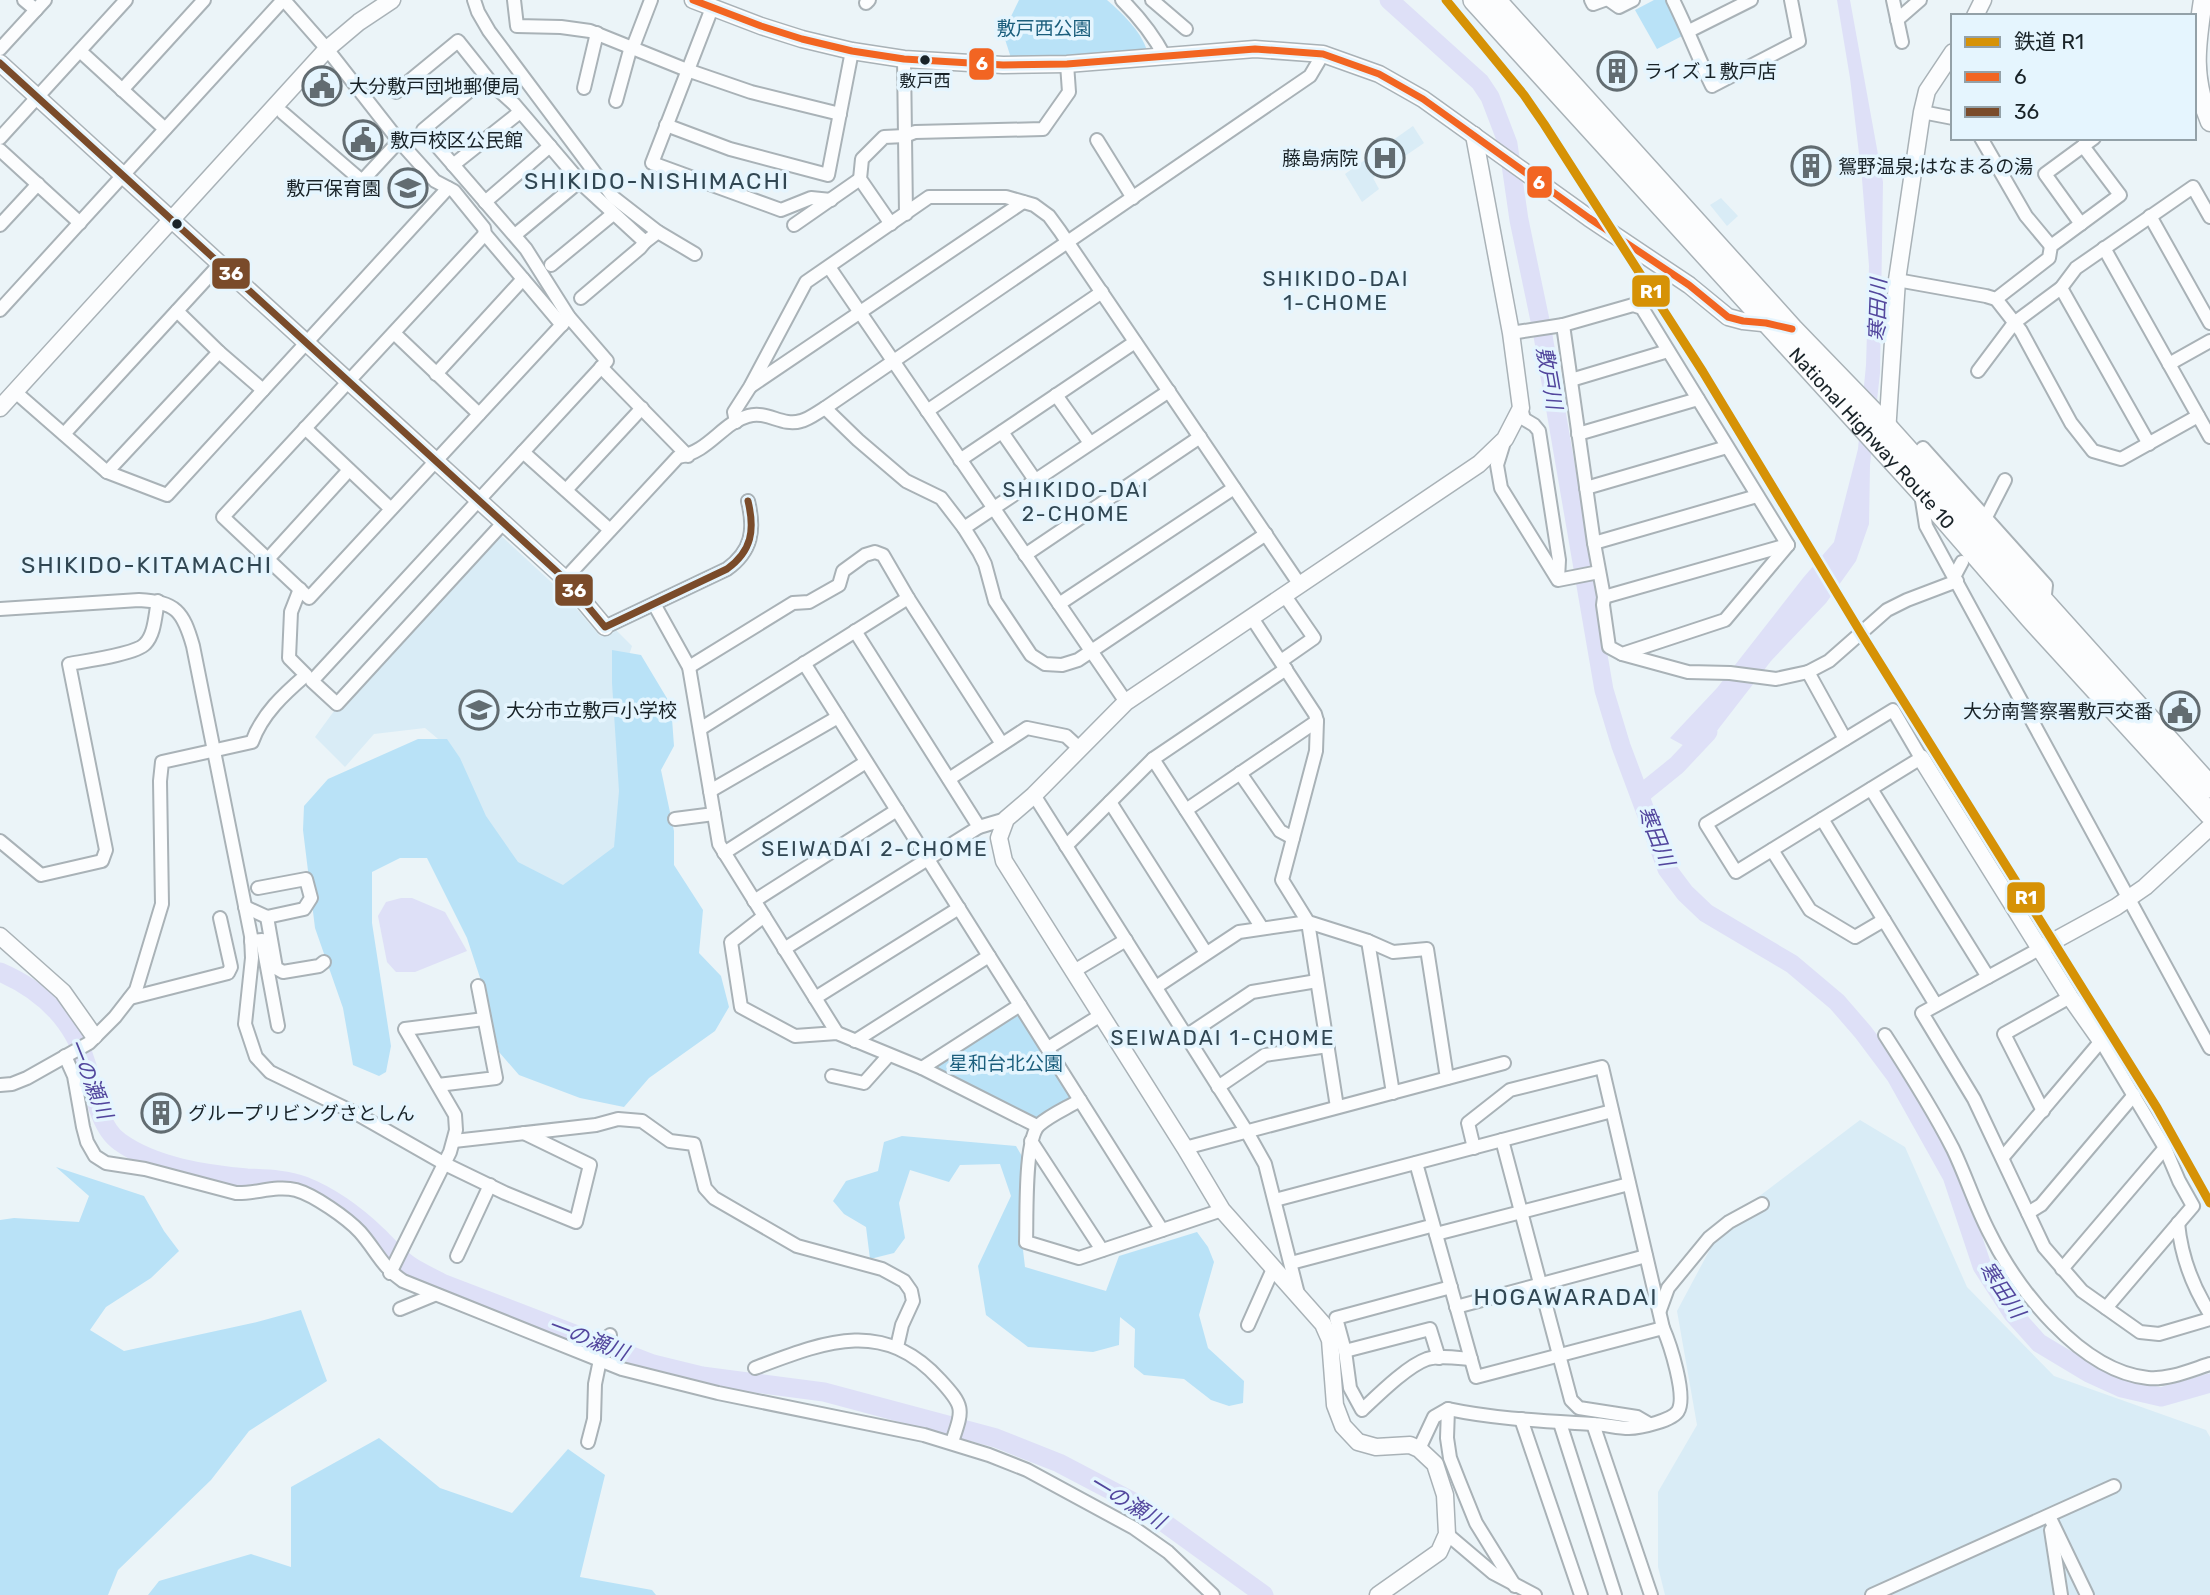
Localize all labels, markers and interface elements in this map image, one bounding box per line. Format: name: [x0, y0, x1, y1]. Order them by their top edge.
legend: [1951, 14, 2196, 140]
park label: 敷戸西公園: [996, 17, 1092, 40]
text: 鉄道 R1: [2014, 29, 2084, 54]
line badge: 6: [968, 47, 995, 81]
building icon: ライズ１敷戸店: [1596, 50, 1638, 92]
text: 6: [976, 52, 988, 75]
marker: 敷戸西: [918, 53, 932, 67]
place label: ライズ１敷戸店: [1644, 60, 1776, 83]
text: 6: [2014, 64, 2027, 89]
public building icon: 大分敷戸団地郵便局: [301, 65, 343, 107]
place label: 敷戸西: [900, 71, 951, 91]
place label: 大分敷戸団地郵便局: [349, 75, 520, 98]
text: 36: [2014, 99, 2039, 124]
public building icon: 敷戸校区公民館: [342, 119, 384, 161]
place label: 敷戸校区公民館: [390, 129, 523, 152]
hospital icon: 藤島病院: [1364, 137, 1406, 179]
building icon: 鴛野温泉;はなまるの湯: [1790, 145, 1832, 187]
place label: 藤島病院: [1282, 147, 1358, 170]
place label: 鴛野温泉;はなまるの湯: [1838, 155, 2033, 178]
line badge: 6: [1526, 165, 1553, 199]
school or university icon: 敷戸保育園: [387, 167, 429, 209]
district label: SHIKIDO-NISHIMACHI: [524, 167, 790, 195]
text: 6: [1533, 171, 1545, 194]
place label: 敷戸保育園: [286, 177, 381, 200]
unlabelled marker: [170, 217, 184, 231]
line badge: 36: [211, 257, 251, 290]
text: 36: [219, 262, 243, 285]
district label: SHIKIDO-DAI 1-CHOME: [1263, 266, 1409, 315]
line badge: R1: [1631, 274, 1671, 308]
water label: 寒田川: [1864, 276, 1891, 342]
text: R1: [1640, 280, 1662, 303]
street label: National Highway Route 10: [1784, 343, 1959, 534]
water label: 敷戸川: [1532, 345, 1568, 413]
district label: SHIKIDO-DAI 2-CHOME: [1003, 477, 1149, 526]
district label: SHIKIDO-KITAMACHI: [21, 551, 273, 579]
line badge: 36: [554, 573, 594, 607]
text: 36: [562, 579, 586, 602]
school or university icon: 大分市立敷戸小学校: [458, 689, 500, 731]
public building icon: 大分南警察署敷戸交番: [2159, 690, 2201, 732]
place label: 大分市立敷戸小学校: [506, 699, 677, 722]
place label: 大分南警察署敷戸交番: [1963, 700, 2153, 723]
water label: 寒田川: [1633, 802, 1681, 872]
district label: SEIWADAI 2-CHOME: [761, 836, 989, 861]
line badge: R1: [2006, 881, 2046, 914]
text: R1: [2015, 886, 2037, 909]
district label: SEIWADAI 1-CHOME: [1111, 1025, 1335, 1050]
water label: 一の瀬川: [63, 1035, 119, 1124]
park label: 星和台北公園: [949, 1052, 1063, 1075]
building icon: グループリビングさとしん: [140, 1092, 182, 1134]
place label: グループリビングさとしん: [188, 1102, 415, 1125]
water label: 寒田川: [1974, 1257, 2032, 1324]
district label: HOGAWARADAI: [1473, 1283, 1659, 1311]
water label: 一の瀬川: [544, 1312, 634, 1366]
water label: 一の瀬川: [1085, 1469, 1171, 1535]

